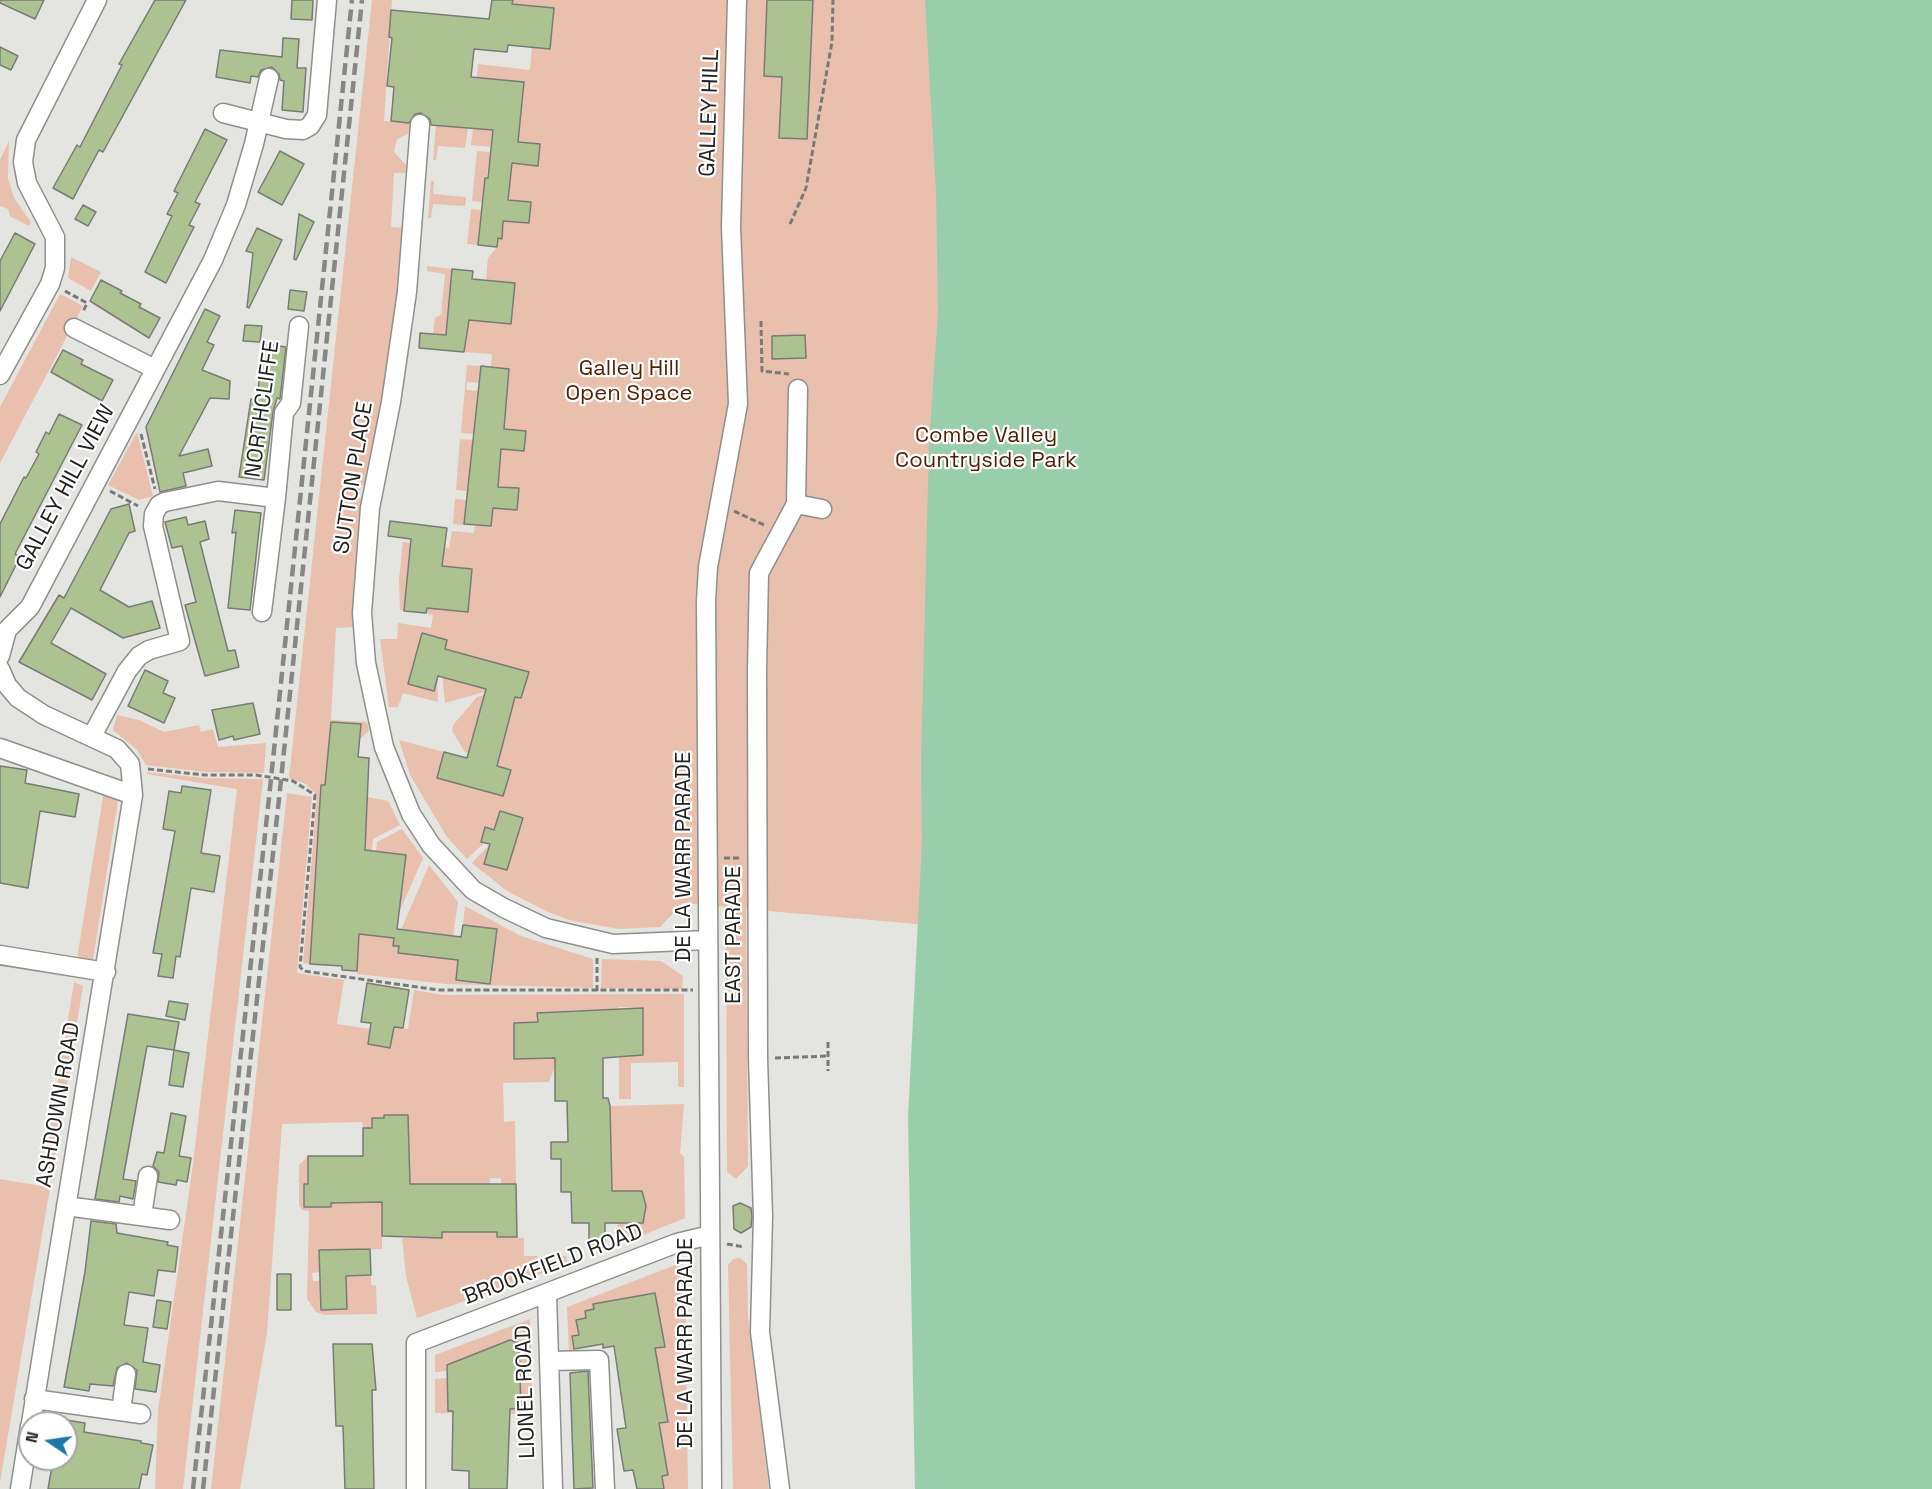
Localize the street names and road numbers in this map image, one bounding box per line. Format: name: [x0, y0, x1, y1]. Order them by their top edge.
street label: GALLEY HILL: [695, 49, 725, 177]
street label: NORTHCLIFFE: [240, 339, 286, 479]
street label: SUTTON PLACE: [329, 400, 379, 556]
street label: GALLEY HILL VIEW: [11, 401, 121, 575]
street label: DE LA WARR PARADE: [671, 752, 697, 962]
street label: EAST PARADE: [721, 866, 747, 1004]
street label: ASHDOWN ROAD: [31, 1020, 87, 1190]
street label: BROOKFIELD ROAD: [460, 1219, 646, 1311]
street label: DE LA WARR PARADE: [673, 1238, 699, 1448]
street label: LIONEL ROAD: [510, 1325, 542, 1459]

